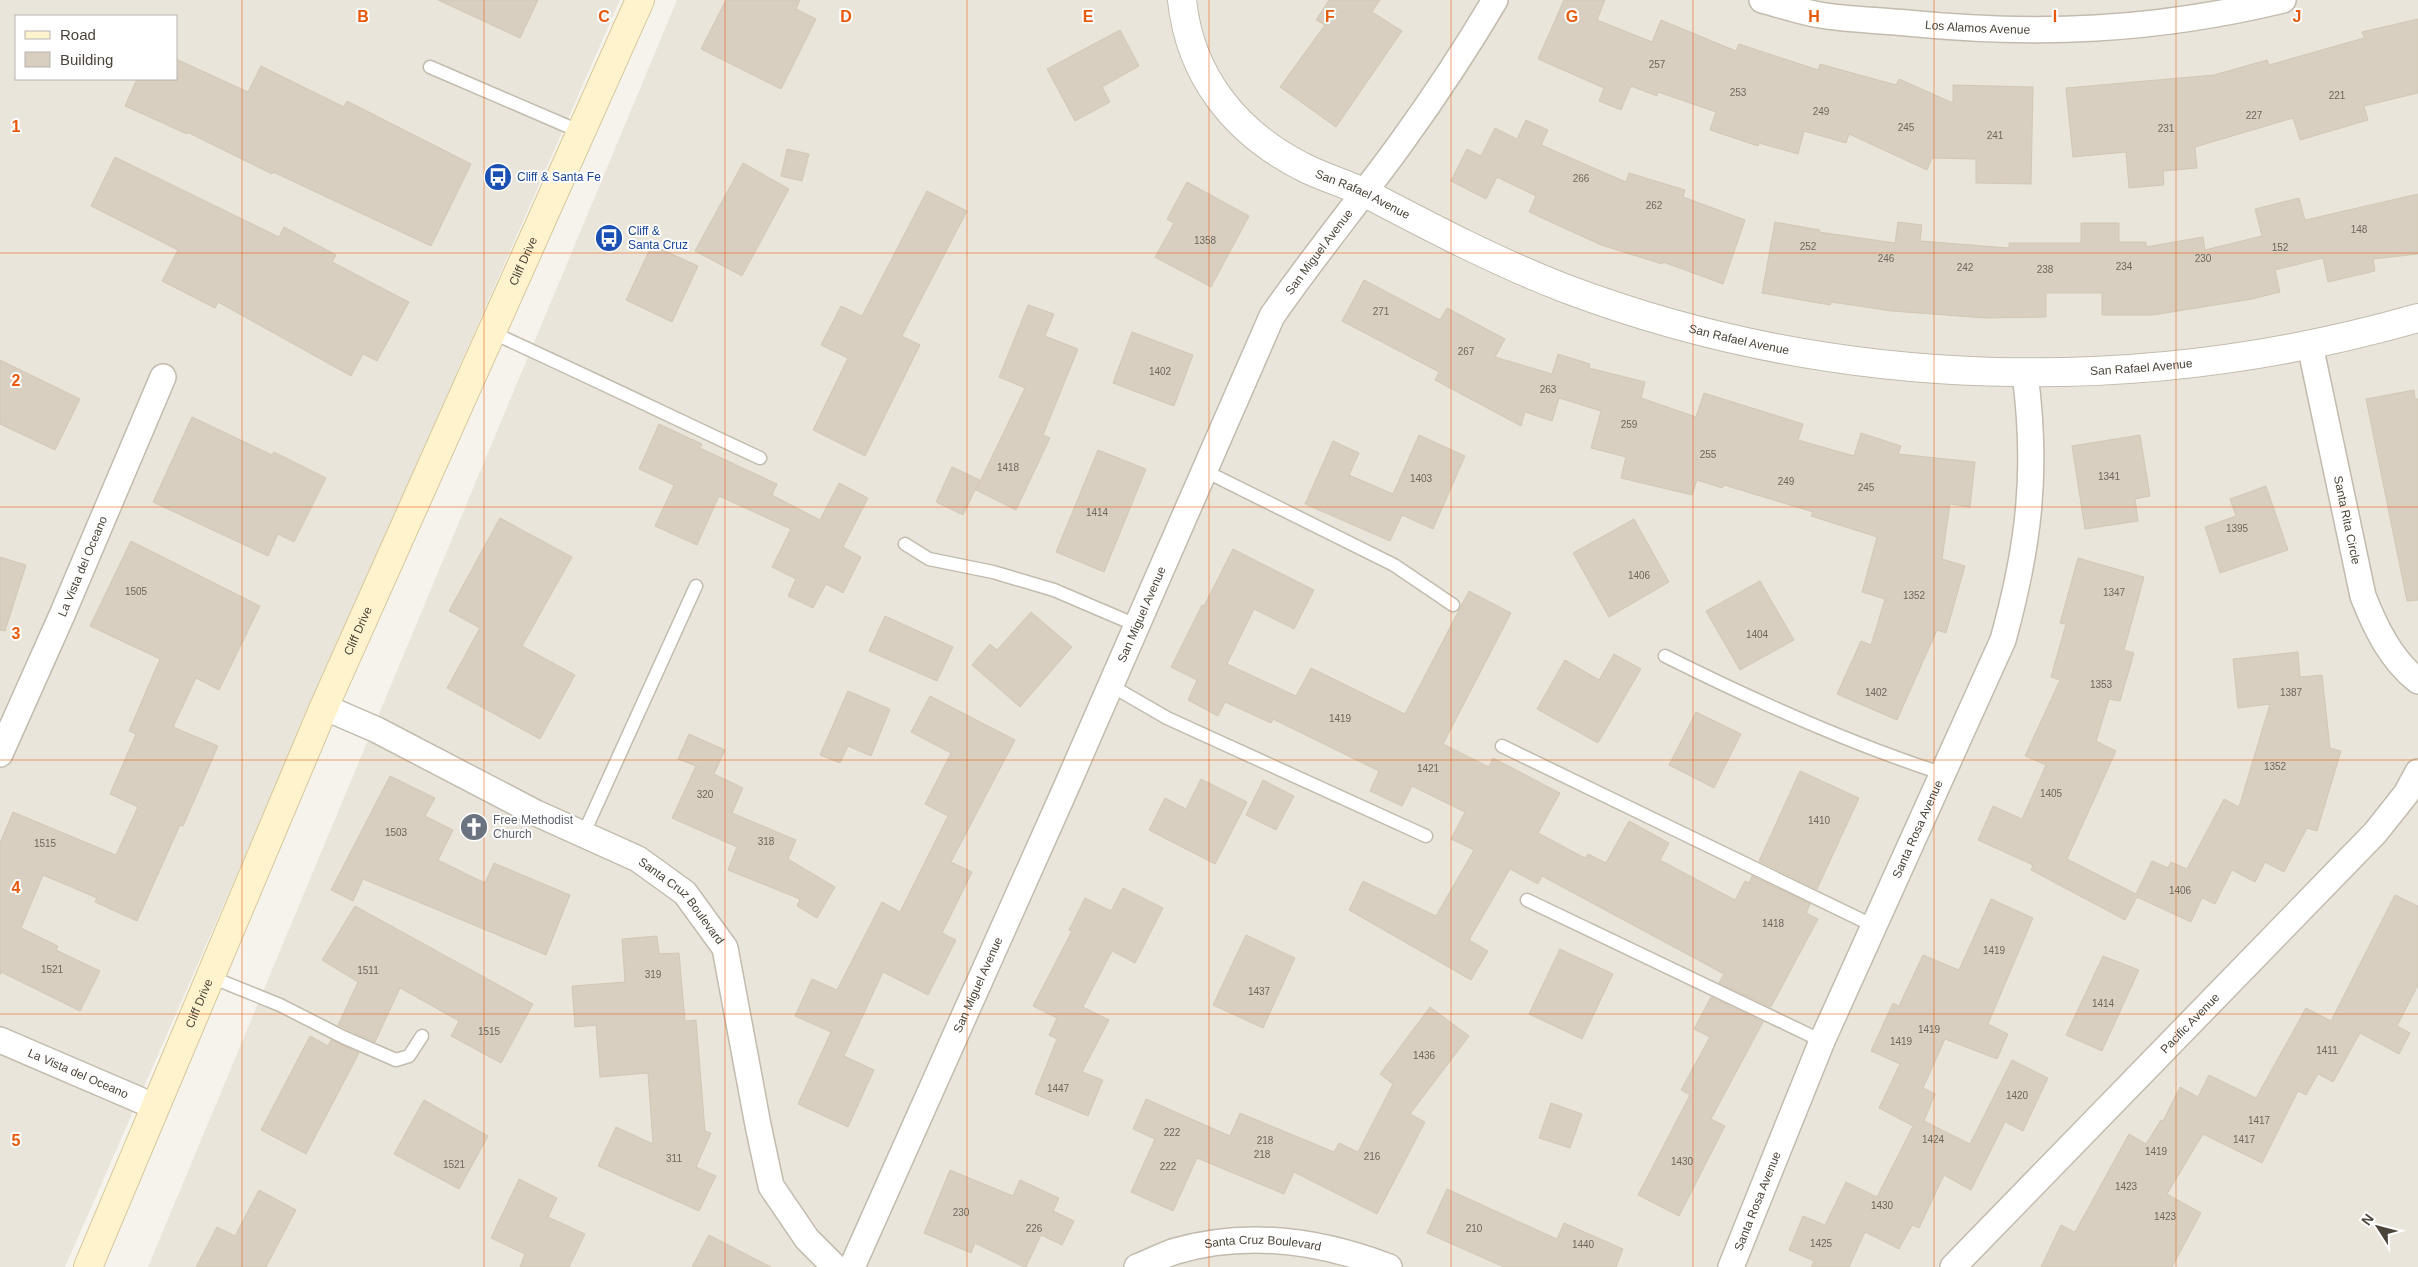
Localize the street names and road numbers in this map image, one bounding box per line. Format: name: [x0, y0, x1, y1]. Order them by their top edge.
street label: Los Alamos Avenue: [1924, 18, 2031, 37]
street label: San Rafael Avenue: [1313, 167, 1412, 222]
street label: San Miguel Avenue: [1282, 206, 1356, 298]
street label: Cliff Drive: [506, 234, 540, 288]
street label: San Rafael Avenue: [1687, 321, 1791, 357]
street label: San Rafael Avenue: [2090, 356, 2194, 378]
street label: Santa Rita Circle: [2331, 475, 2363, 566]
street label: La Vista del Oceano: [55, 514, 110, 619]
street label: San Miguel Avenue: [1115, 564, 1169, 665]
street label: Cliff Drive: [341, 604, 375, 657]
street label: Santa Rosa Avenue: [1889, 778, 1946, 880]
street label: Santa Cruz Boulevard: [636, 855, 727, 947]
street label: San Miguel Avenue: [951, 935, 1006, 1035]
street label: Cliff Drive: [183, 977, 216, 1030]
street label: Pacific Avenue: [2158, 990, 2223, 1056]
street label: La Vista del Oceano: [26, 1046, 131, 1101]
street label: Santa Rosa Avenue: [1731, 1149, 1784, 1253]
street label: Santa Cruz Boulevard: [1203, 1233, 1322, 1254]

